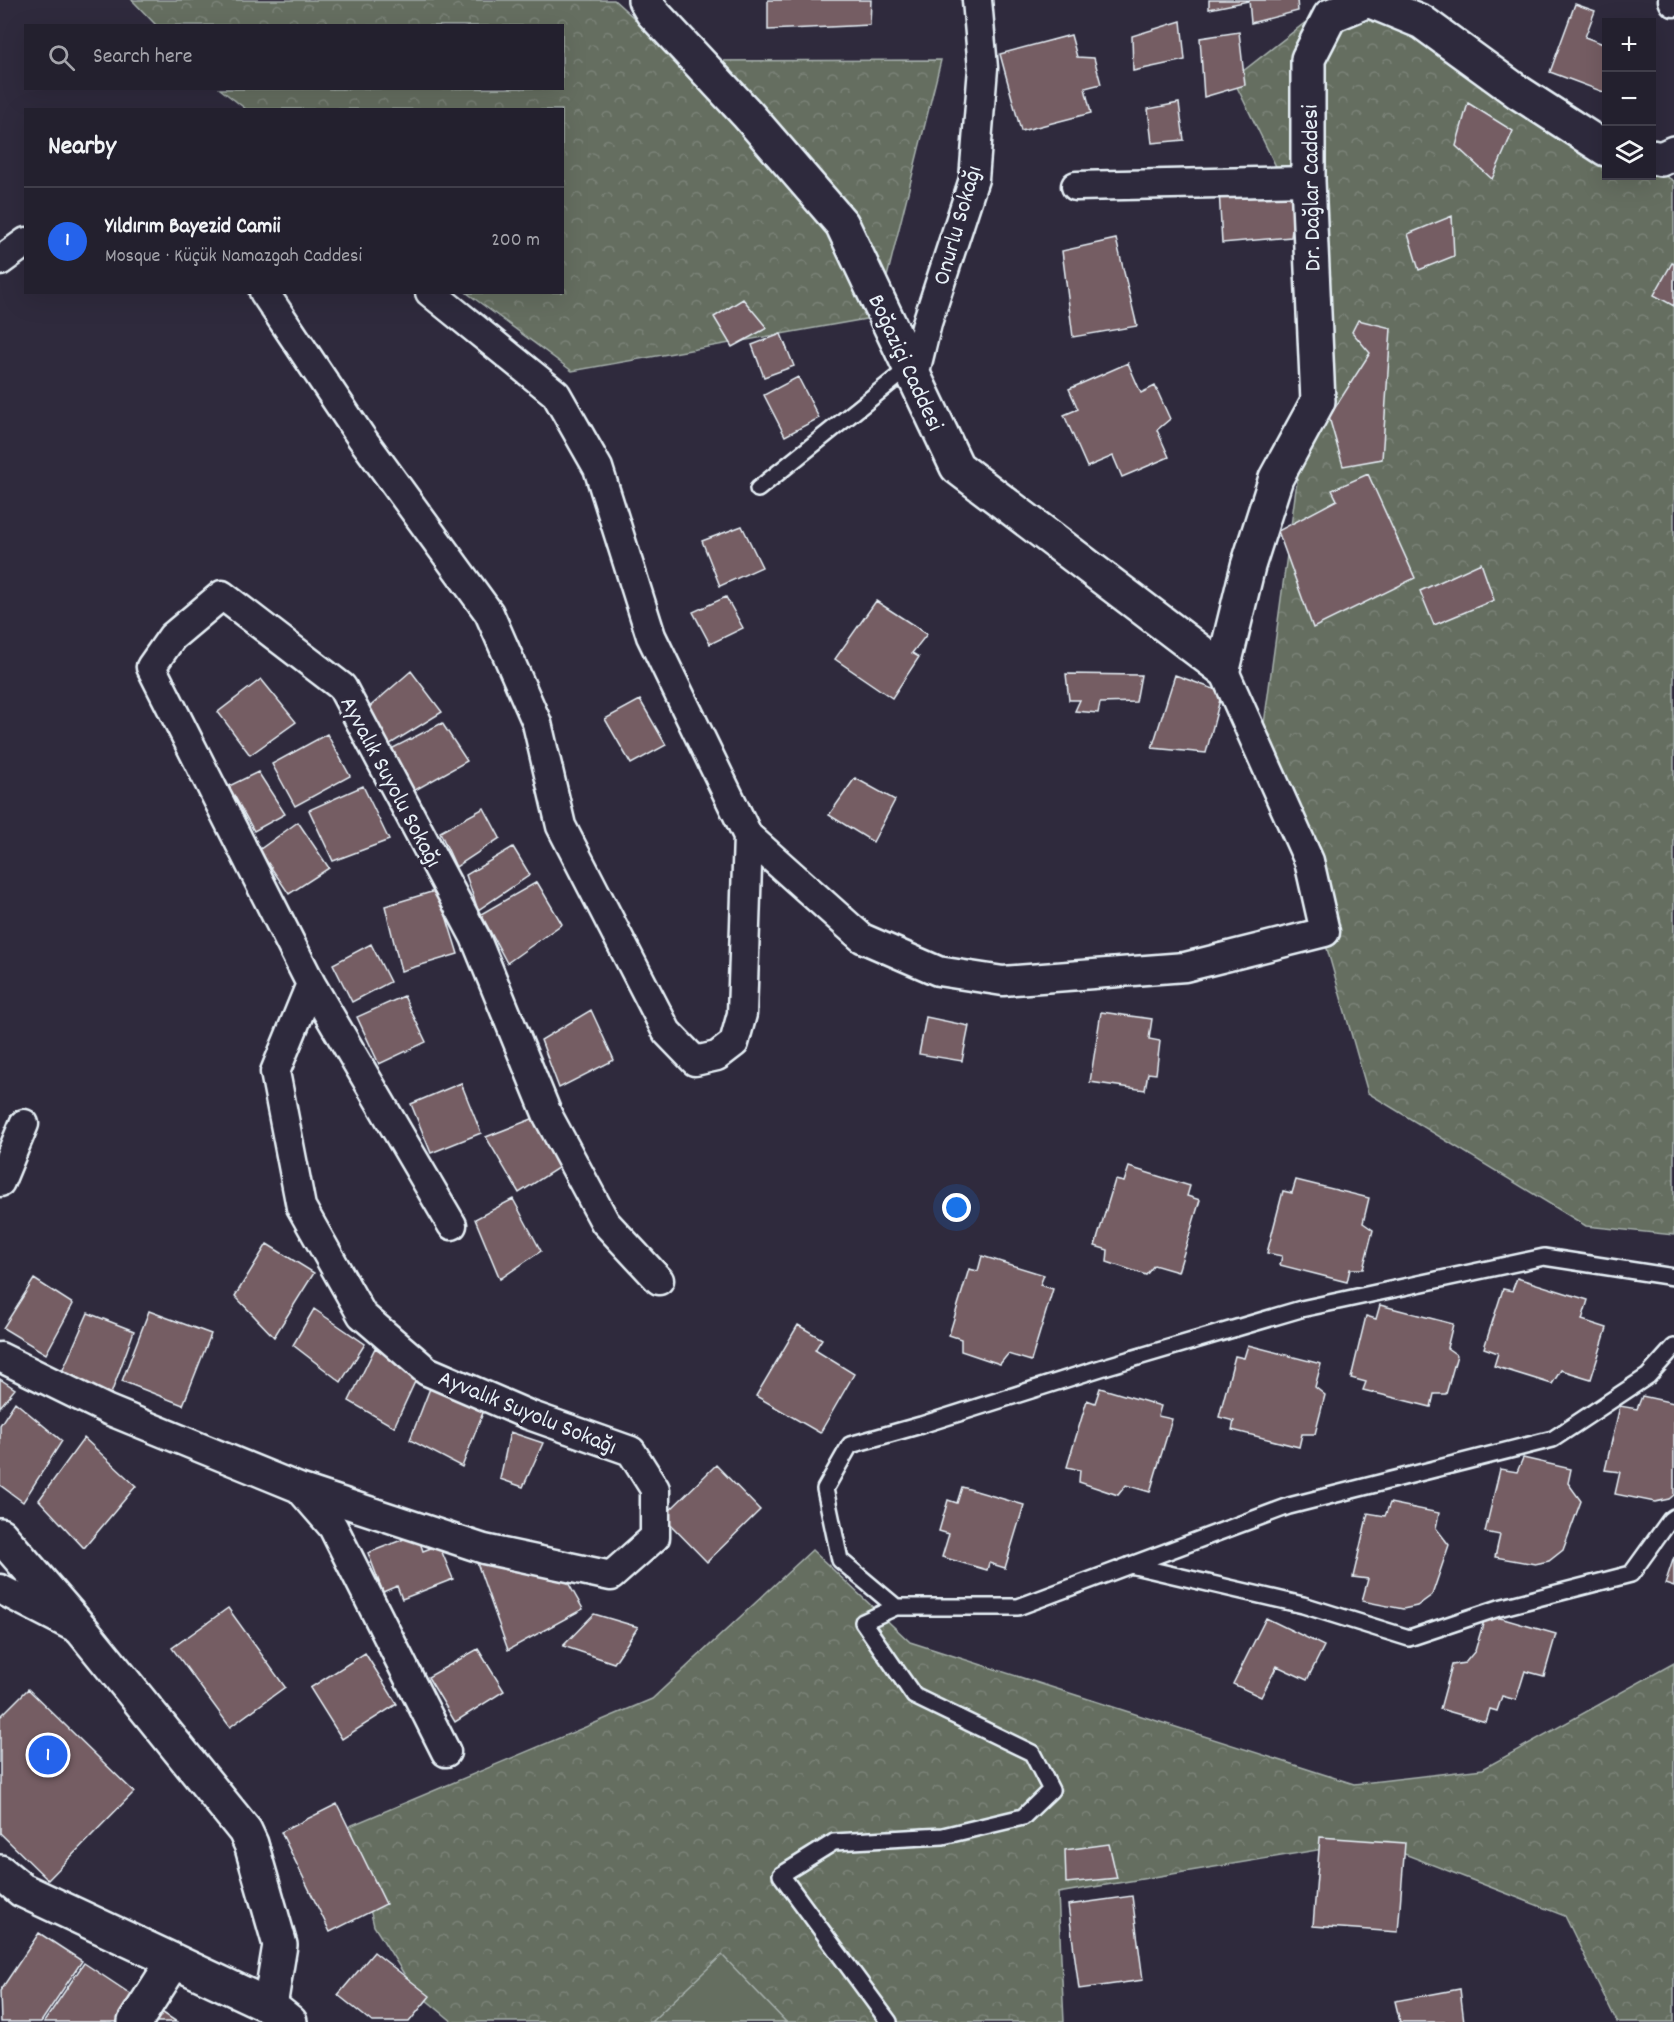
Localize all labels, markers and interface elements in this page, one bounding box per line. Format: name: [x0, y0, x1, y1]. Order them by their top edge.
map controls: [1602, 18, 1656, 180]
button: +: [1602, 18, 1656, 72]
search box: [24, 24, 564, 90]
icon: search: [45, 41, 78, 74]
text: Search here: [93, 42, 192, 73]
button: −: [1602, 72, 1656, 126]
street label: Dr. Dağlar Caddesi: [1295, 104, 1331, 272]
button: layers: [1602, 126, 1656, 180]
text: Nearby: [48, 129, 116, 166]
street label: Onurlu Sokağı: [926, 162, 992, 290]
text: Yıldırım Bayezid Camii: [105, 212, 281, 243]
text: 1: [65, 227, 70, 255]
text: 200 m: [491, 227, 540, 255]
text: Mosque · Küçük Namazgah Caddesi: [105, 243, 362, 271]
street label: Boğaziçi Caddesi: [858, 289, 951, 437]
street label: Ayvalık Suyolu Sokağı: [330, 691, 449, 874]
your location: [942, 1193, 971, 1222]
street label: Ayvalık Suyolu Sokağı: [433, 1362, 621, 1465]
pin: 1: [28, 1732, 68, 1778]

